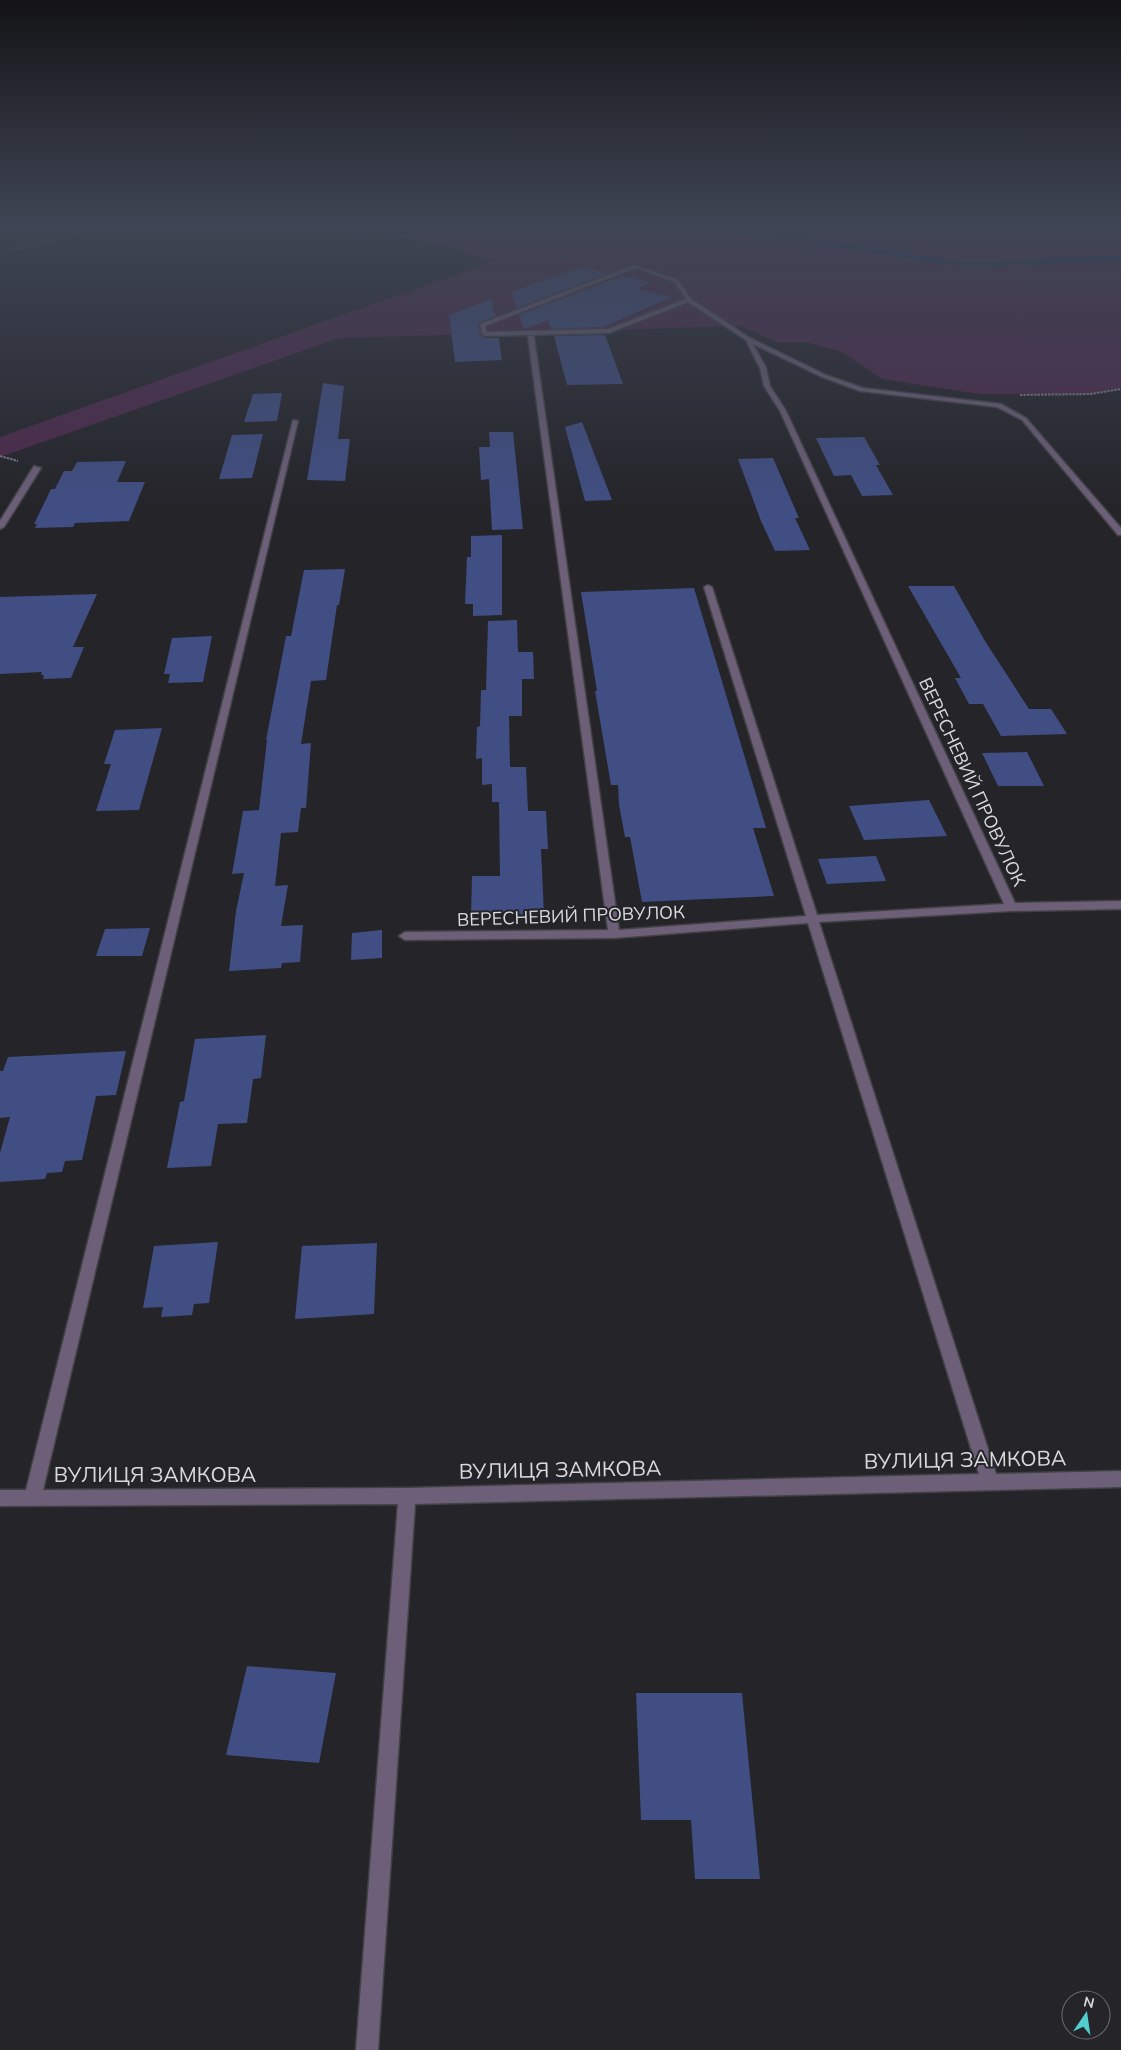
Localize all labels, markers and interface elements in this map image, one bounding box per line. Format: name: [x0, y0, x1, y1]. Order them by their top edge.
street label: ВЕРЕСНЕВИЙ ПРОВУЛОК: [914, 674, 1031, 890]
street label: ВЕРЕСНЕВИЙ ПРОВУЛОК: [457, 900, 685, 931]
street label: ВУЛИЦЯ ЗАМКОВА: [864, 1444, 1067, 1474]
street label: ВУЛИЦЯ ЗАМКОВА: [459, 1454, 662, 1484]
street label: ВУЛИЦЯ ЗАМКОВА: [54, 1461, 257, 1487]
north arrow: [1061, 1990, 1111, 2040]
text: N: [1082, 1992, 1096, 2012]

